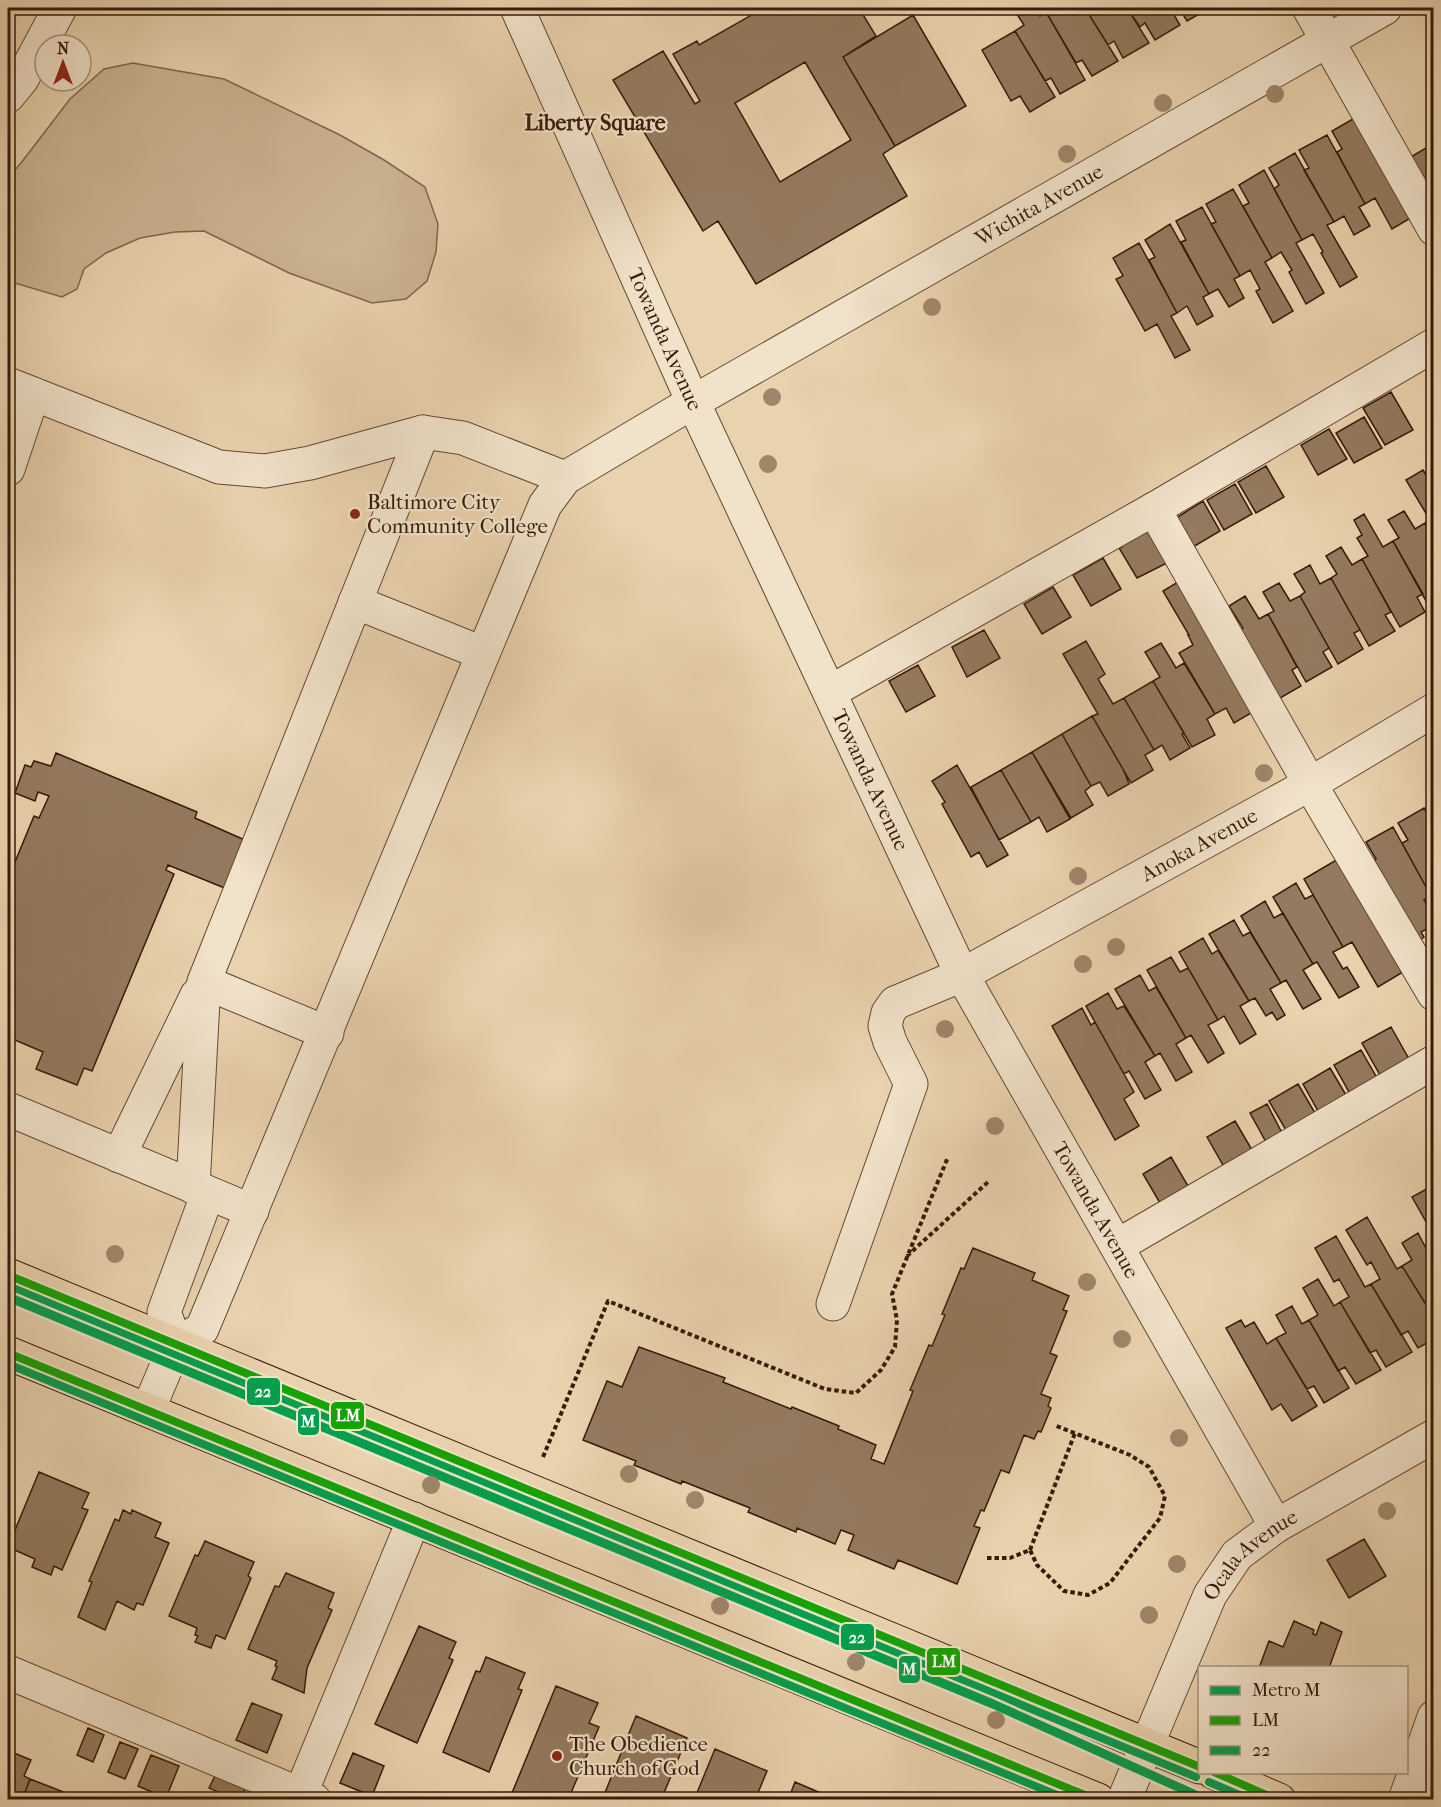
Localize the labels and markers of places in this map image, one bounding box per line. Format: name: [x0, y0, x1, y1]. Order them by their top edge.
place label: Baltimore City Community College: [367, 490, 548, 538]
marker: Baltimore City Community College: [348, 507, 362, 521]
place label: The Obedience Church of God: [569, 1732, 708, 1780]
marker: The Obedience Church of God: [550, 1749, 564, 1763]

